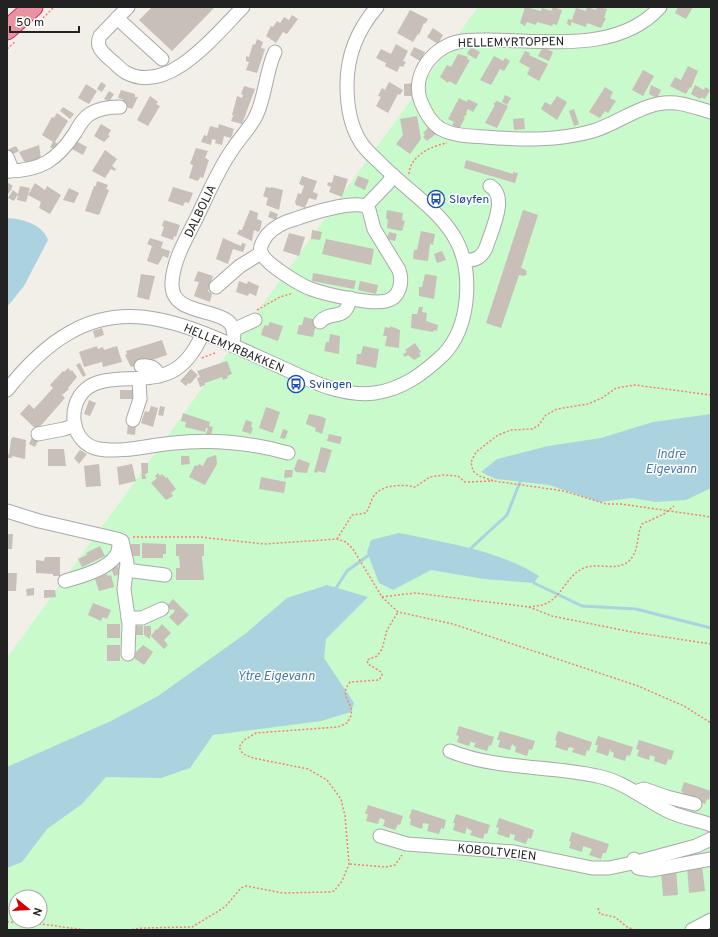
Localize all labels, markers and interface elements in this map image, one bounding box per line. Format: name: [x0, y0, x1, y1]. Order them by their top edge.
scale bar: [10, 8, 79, 34]
text: 50 m: [16, 15, 44, 31]
street label: HELLEMYRTOPPEN: [458, 34, 564, 52]
street label: DALBOLIA: [181, 182, 221, 240]
bus stop icon: Sløyfen: [426, 189, 446, 209]
place label: Sløyfen: [449, 192, 489, 208]
street label: HELLEMYRBAKKEN: [181, 321, 286, 377]
bus stop icon: Svingen: [286, 374, 306, 394]
place label: Svingen: [309, 377, 352, 393]
water label: Indre Eigevann: [645, 447, 697, 478]
water label: Ytre Eigevann: [237, 669, 315, 685]
street label: KOBOLTVEIEN: [457, 841, 537, 865]
north arrow: [8, 889, 48, 929]
text: N: [29, 906, 44, 918]

